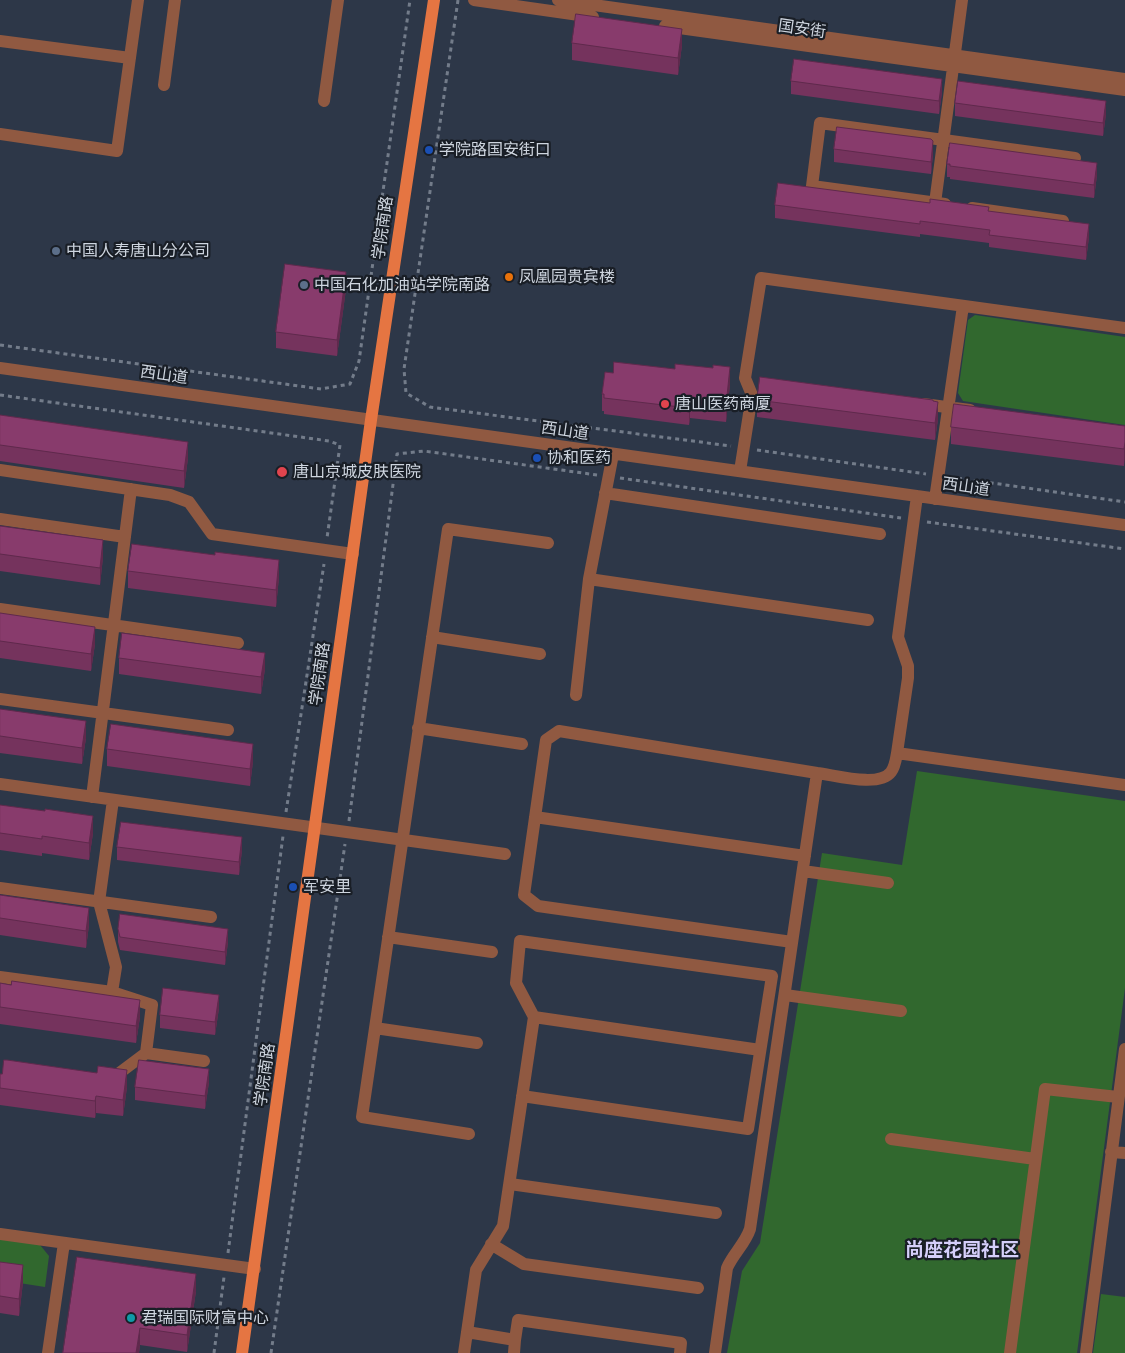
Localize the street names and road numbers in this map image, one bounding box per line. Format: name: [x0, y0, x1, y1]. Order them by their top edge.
street label: 国安街: [777, 16, 827, 42]
street label: 学院南路: [369, 195, 397, 261]
street label: 西山道: [139, 362, 189, 388]
street label: 西山道: [540, 418, 590, 444]
street label: 西山道: [941, 474, 991, 500]
street label: 学院南路: [306, 641, 334, 707]
street label: 学院南路: [251, 1042, 279, 1108]

